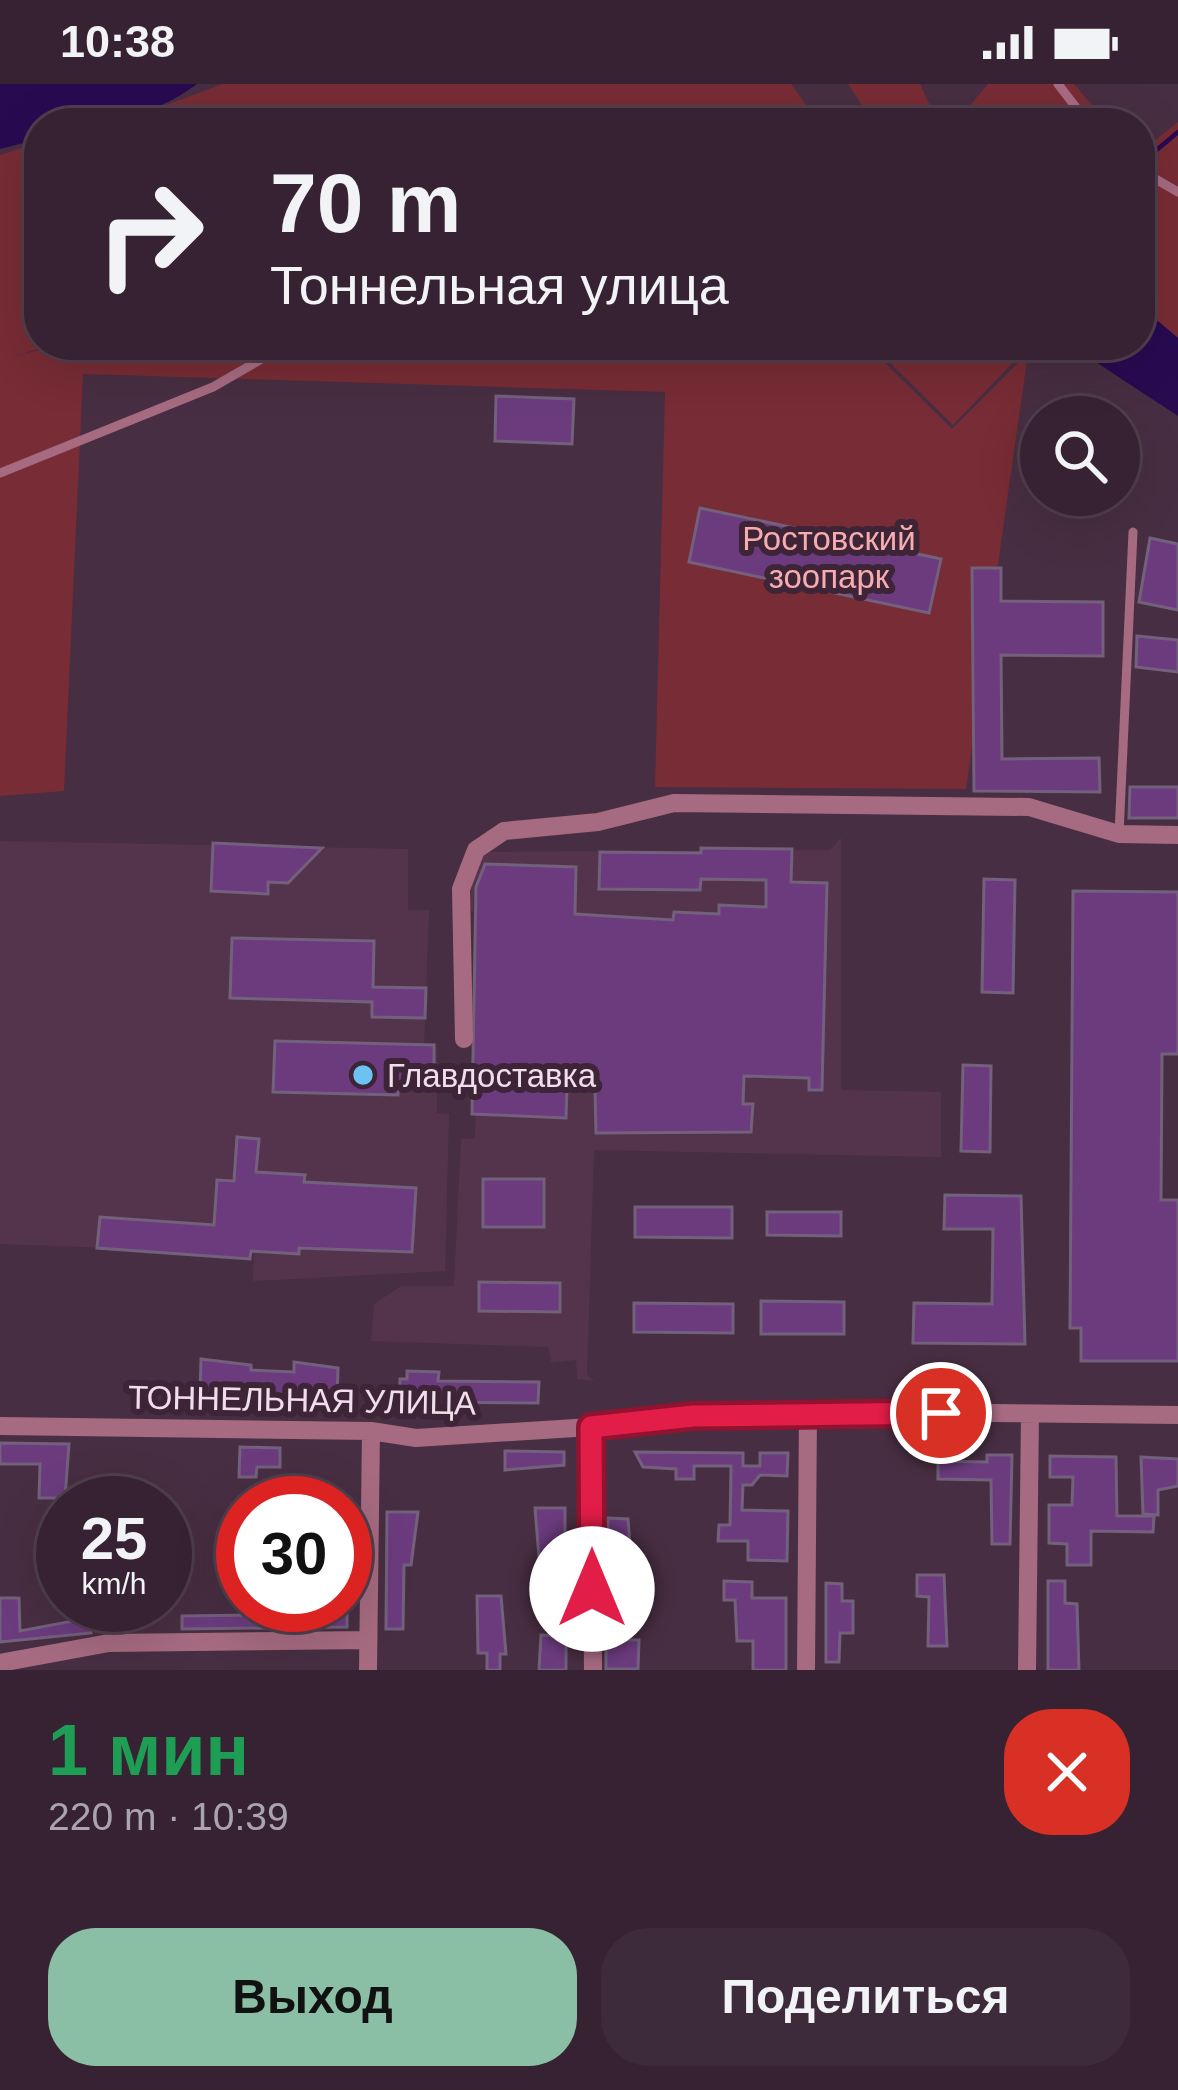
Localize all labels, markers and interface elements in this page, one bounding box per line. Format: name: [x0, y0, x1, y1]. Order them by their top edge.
text: 10:38: [60, 16, 175, 67]
icon: right: [72, 156, 228, 312]
text: 70 m: [270, 156, 461, 250]
text: Тоннельная улица: [270, 255, 729, 315]
map controls: [1020, 396, 1140, 516]
button: search: [1020, 396, 1140, 516]
park label: Ростовский зоопарк: [742, 520, 916, 595]
place label: Главдоставка: [387, 1057, 597, 1094]
marker: Главдоставка: [350, 1062, 376, 1088]
pin: [890, 1362, 992, 1464]
street label: ТОННЕЛЬНАЯ УЛИЦА: [128, 1378, 476, 1422]
icon: arrive: [908, 1380, 974, 1446]
speed limit sign: 30: [216, 1476, 372, 1632]
text: 25: [81, 1505, 147, 1572]
position arrow: [529, 1526, 655, 1652]
text: km/h: [81, 1567, 147, 1600]
button: close: [1004, 1709, 1130, 1835]
text: 1 мин: [48, 1710, 249, 1790]
text: 220 m · 10:39: [48, 1795, 289, 1838]
button: Выход: [48, 1928, 577, 2066]
button: Поделиться: [601, 1928, 1130, 2066]

